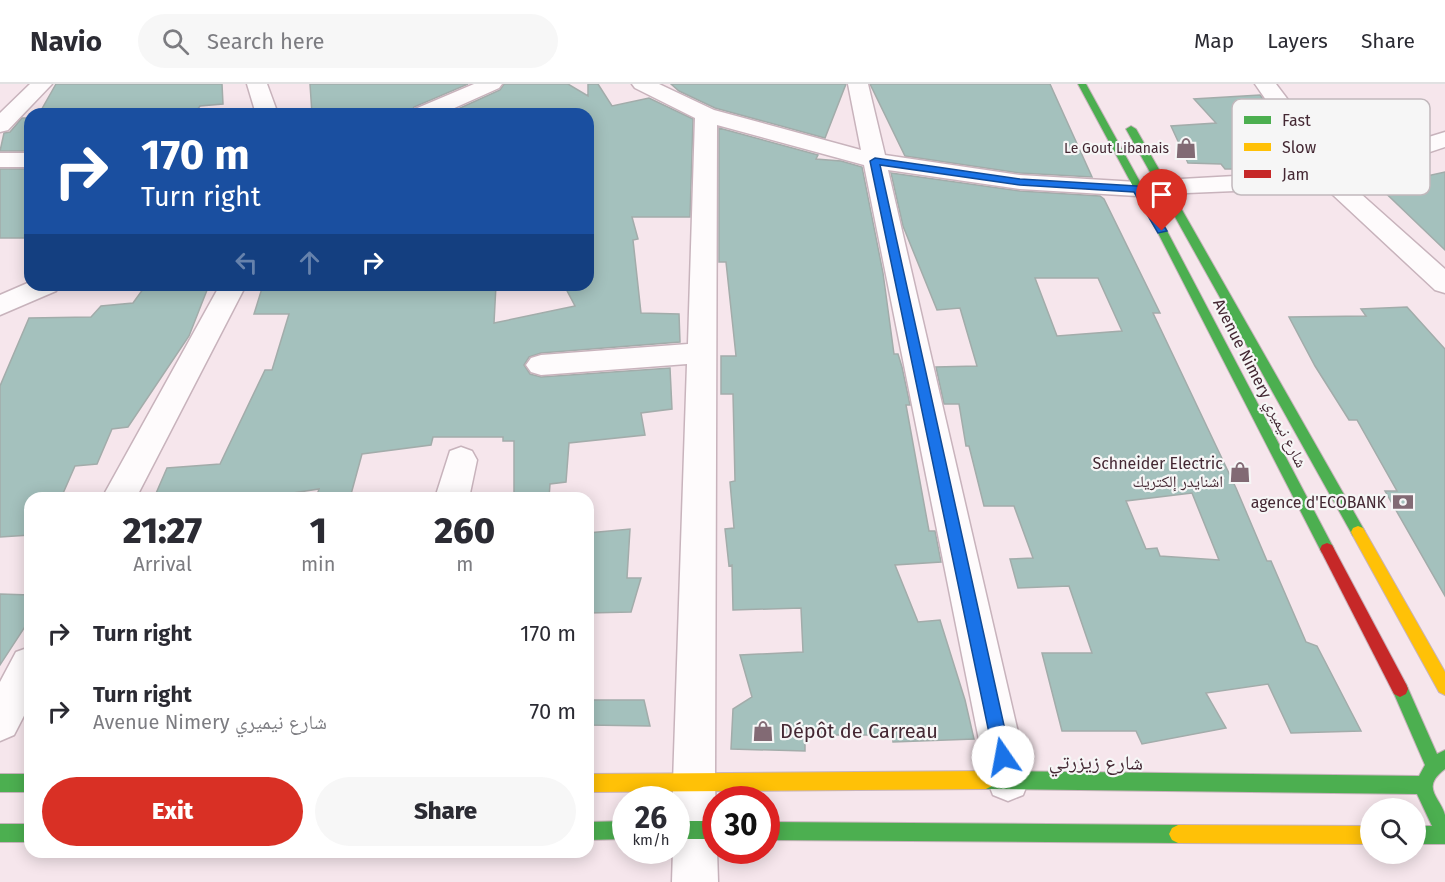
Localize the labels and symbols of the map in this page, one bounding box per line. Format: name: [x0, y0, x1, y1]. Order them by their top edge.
legend: [1232, 99, 1430, 195]
text: Fast: [1282, 111, 1311, 130]
shop icon: Le Gout Libanais: [1174, 136, 1198, 160]
text: Slow: [1282, 138, 1317, 157]
place label: Le Gout Libanais: [1064, 140, 1169, 157]
text: Jam: [1282, 165, 1309, 184]
pin: [1136, 169, 1187, 231]
street label: Avenue Nimery شارع نيميري: [1206, 295, 1311, 472]
place label: Schneider Electric اشنايدر إلكتريك: [1092, 454, 1223, 491]
shop icon: Schneider Electric اشنايدر إلكتريك: [1228, 460, 1252, 484]
bank icon: agence d'ECOBANK: [1391, 490, 1415, 514]
place label: agence d'ECOBANK: [1251, 493, 1387, 512]
shop icon: Dépôt de Carreau: [751, 719, 775, 743]
place label: Dépôt de Carreau: [780, 719, 938, 743]
position arrow: [971, 725, 1035, 789]
street label: شارع زيزرتي: [1049, 749, 1143, 779]
speed limit sign: 30: [702, 786, 780, 864]

